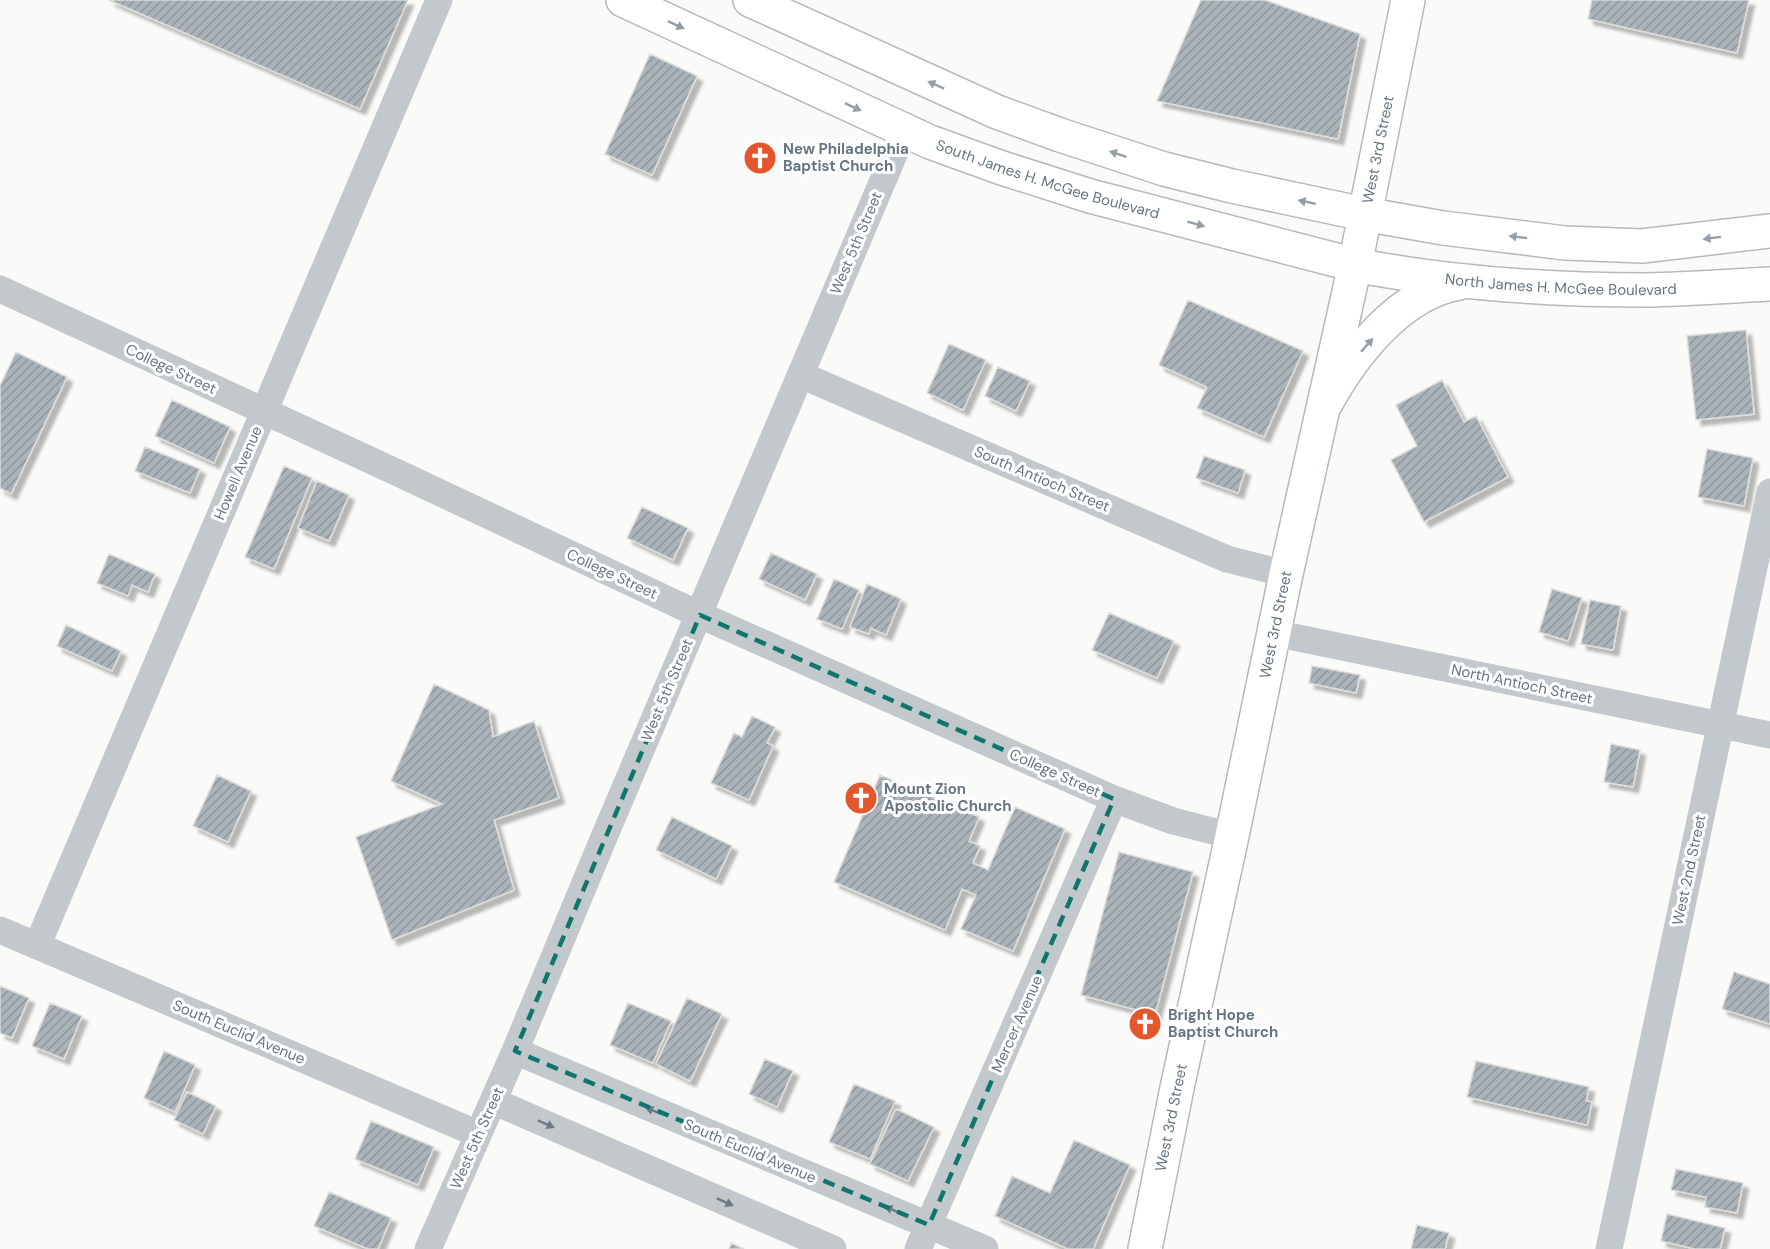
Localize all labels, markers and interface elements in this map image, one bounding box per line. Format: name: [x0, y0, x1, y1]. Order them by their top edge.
one-way arrow: [668, 20, 685, 29]
one-way arrow: [927, 80, 945, 90]
street label: West 3rd Street: [1358, 94, 1399, 205]
one-way arrow: [844, 103, 861, 112]
street label: South James H. McGee Boulevard: [933, 135, 1162, 224]
place label: New Philadelphia Baptist Church: [783, 139, 909, 176]
church icon: New Philadelphia Baptist Church: [742, 140, 778, 176]
one-way arrow: [1109, 149, 1127, 158]
street label: West 5th Street: [825, 189, 887, 297]
one-way arrow: [1298, 197, 1317, 206]
one-way arrow: [1187, 220, 1205, 229]
one-way arrow: [1508, 232, 1527, 242]
one-way arrow: [1702, 233, 1721, 243]
street label: North James H. McGee Boulevard: [1444, 269, 1677, 300]
one-way arrow: [1360, 337, 1373, 353]
street label: College Street: [122, 339, 220, 399]
street label: Howell Avenue: [209, 423, 267, 523]
street label: South Antioch Street: [971, 441, 1113, 517]
street label: College Street: [563, 544, 661, 604]
street label: West 3rd Street: [1255, 569, 1296, 680]
street label: West 5th Street: [636, 636, 698, 744]
street label: North Antioch Street: [1450, 659, 1595, 709]
street label: College Street: [1006, 744, 1104, 802]
place label: Mount Zion Apostolic Church: [884, 779, 1012, 816]
church icon: Mount Zion Apostolic Church: [843, 780, 879, 816]
street label: West 2nd Street: [1668, 813, 1710, 927]
street label: Mercer Avenue: [987, 972, 1047, 1076]
street label: South Euclid Avenue: [170, 995, 308, 1069]
place label: Bright Hope Baptist Church: [1168, 1005, 1278, 1042]
church icon: Bright Hope Baptist Church: [1127, 1006, 1163, 1042]
street label: West 3rd Street: [1151, 1062, 1192, 1173]
street label: West 5th Street: [446, 1084, 508, 1192]
one-way arrow: [646, 1106, 663, 1115]
street label: South Euclid Avenue: [681, 1114, 819, 1188]
one-way arrow: [538, 1119, 556, 1129]
one-way arrow: [717, 1197, 735, 1207]
one-way arrow: [883, 1205, 901, 1215]

